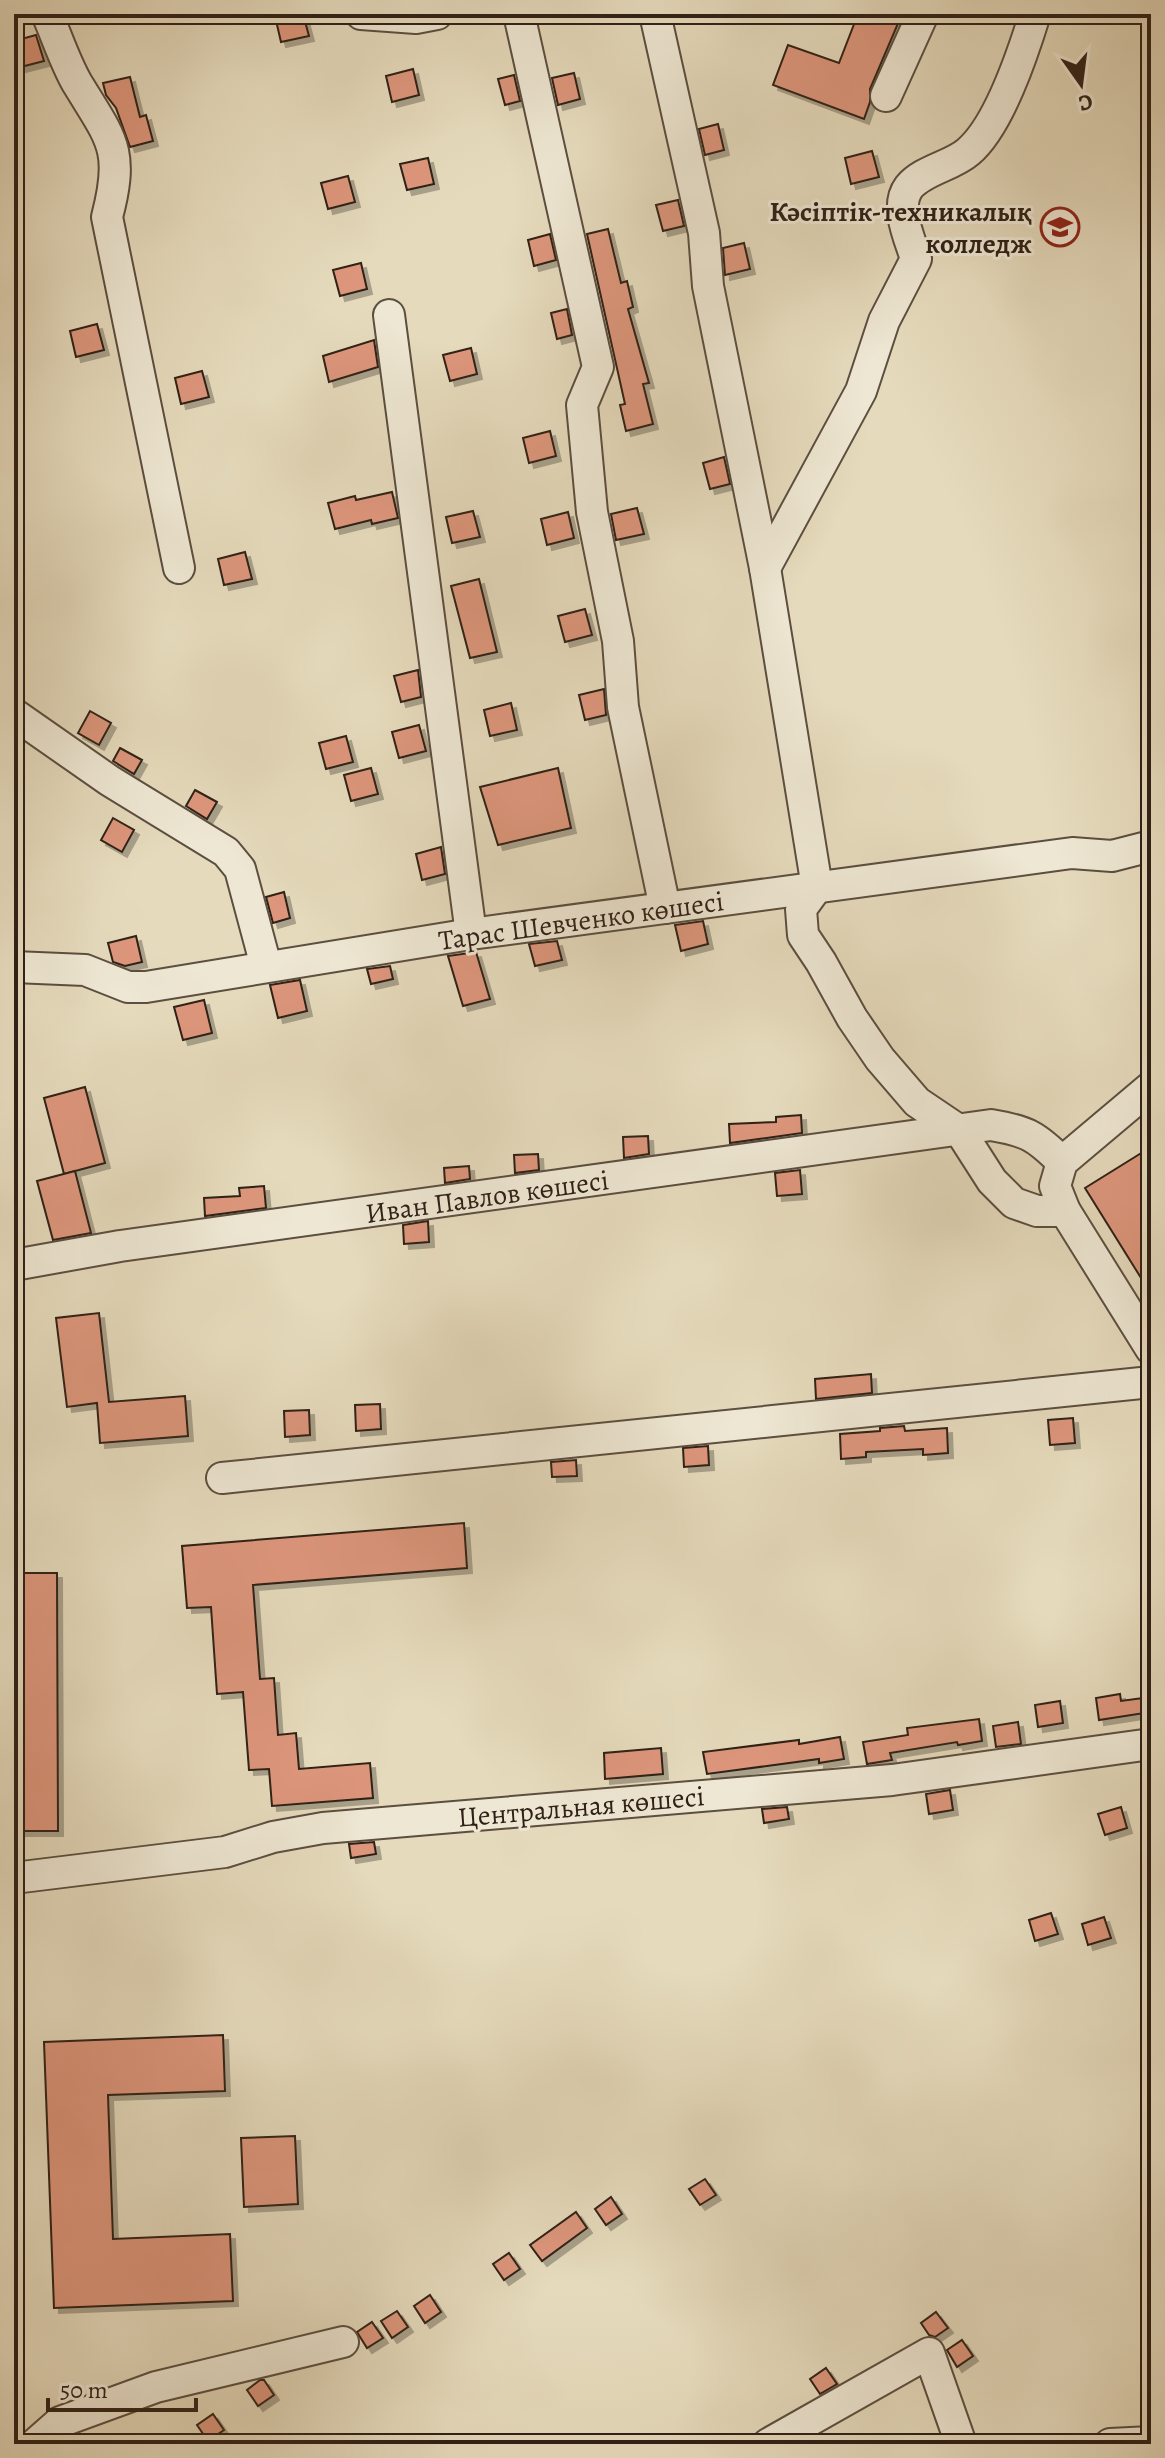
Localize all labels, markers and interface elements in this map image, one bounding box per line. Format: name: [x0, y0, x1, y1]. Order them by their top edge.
north arrow: [1041, 44, 1121, 124]
text: С: [1075, 86, 1096, 119]
place label: Кәсіптік-техникалық колледж: [769, 193, 1032, 263]
school or university icon: Кәсіптік-техникалық колледж: [1039, 206, 1081, 248]
street label: Тарас Шевченко көшесі: [436, 882, 726, 960]
street label: Иван Павлов көшесі: [363, 1161, 611, 1233]
street label: Центральная көшесі: [456, 1777, 706, 1837]
scale bar: [48, 2362, 196, 2412]
text: 50 m: [60, 2374, 108, 2406]

